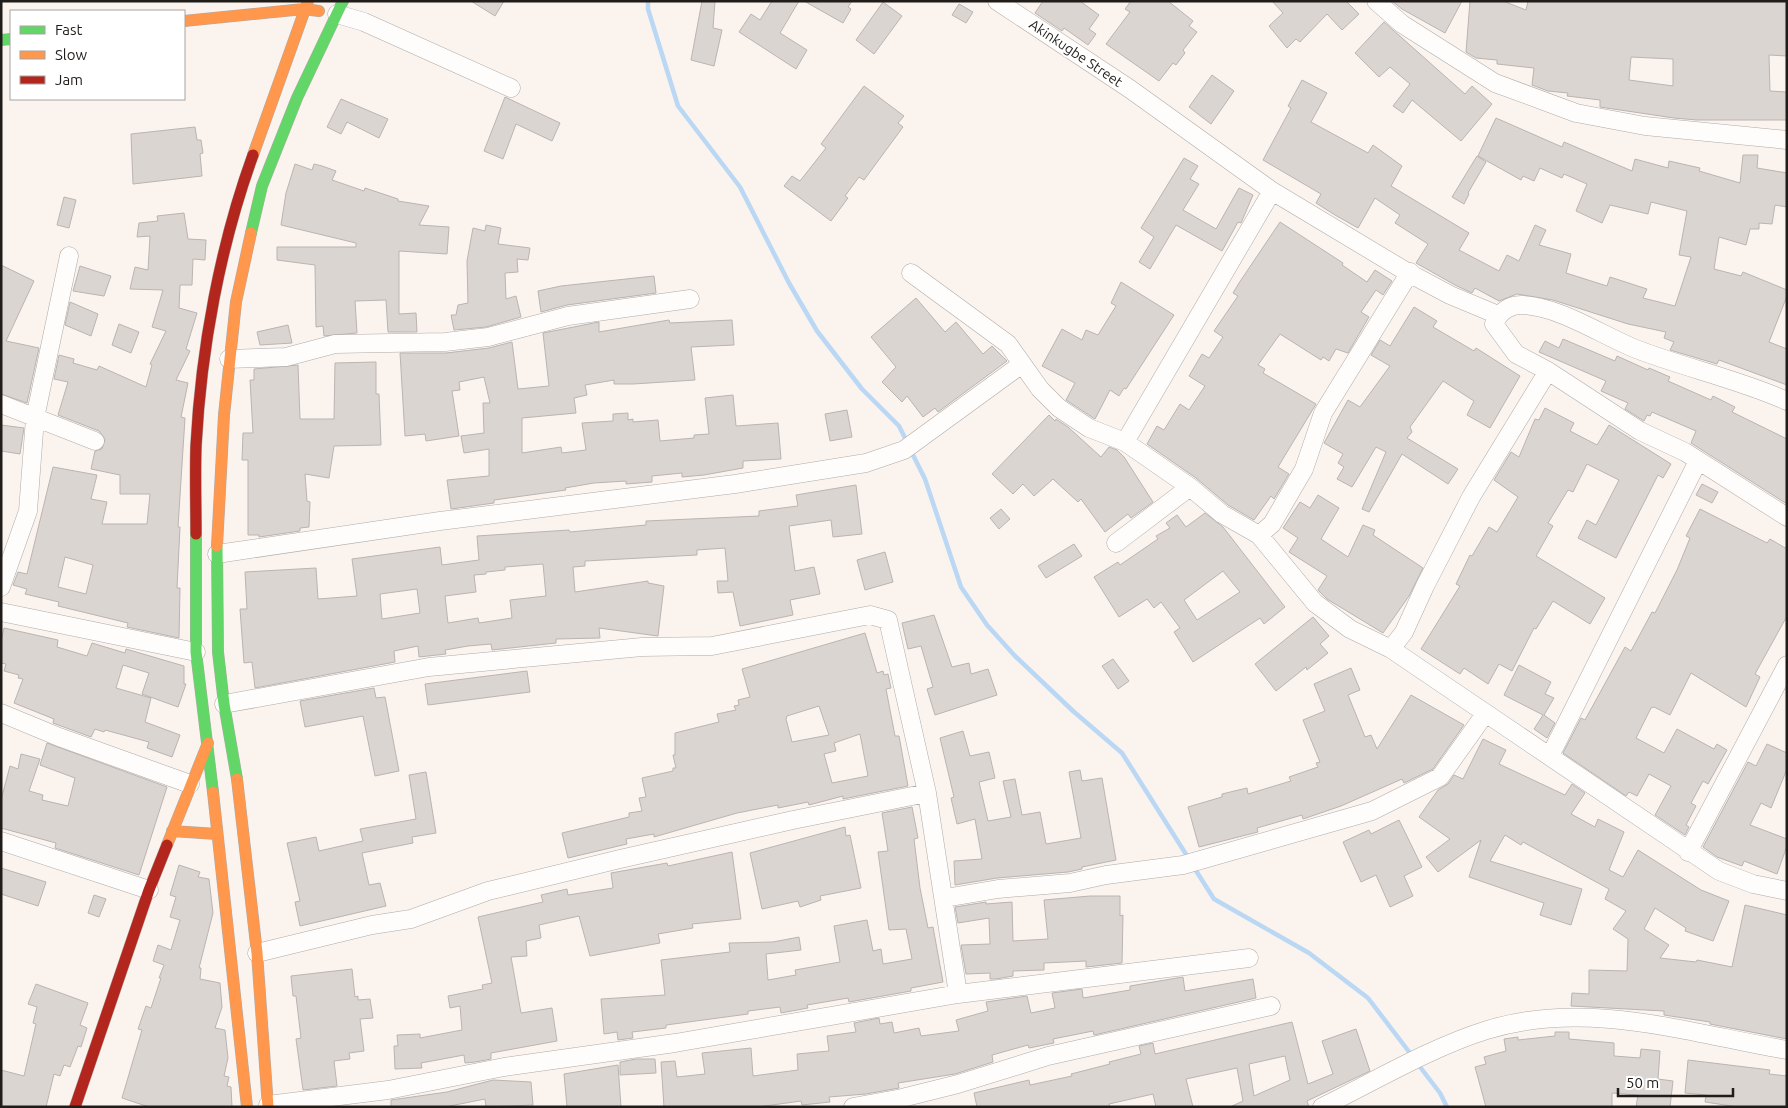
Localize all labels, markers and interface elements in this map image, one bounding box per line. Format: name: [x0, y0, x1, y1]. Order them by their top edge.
legend: [10, 10, 185, 100]
street label: Akinkugbe Street: [1026, 16, 1126, 90]
text: Fast: [55, 21, 83, 38]
text: Slow: [55, 46, 88, 63]
text: Jam: [55, 71, 83, 88]
scale bar: [1618, 1066, 1733, 1098]
text: 50 m: [1626, 1074, 1659, 1091]

